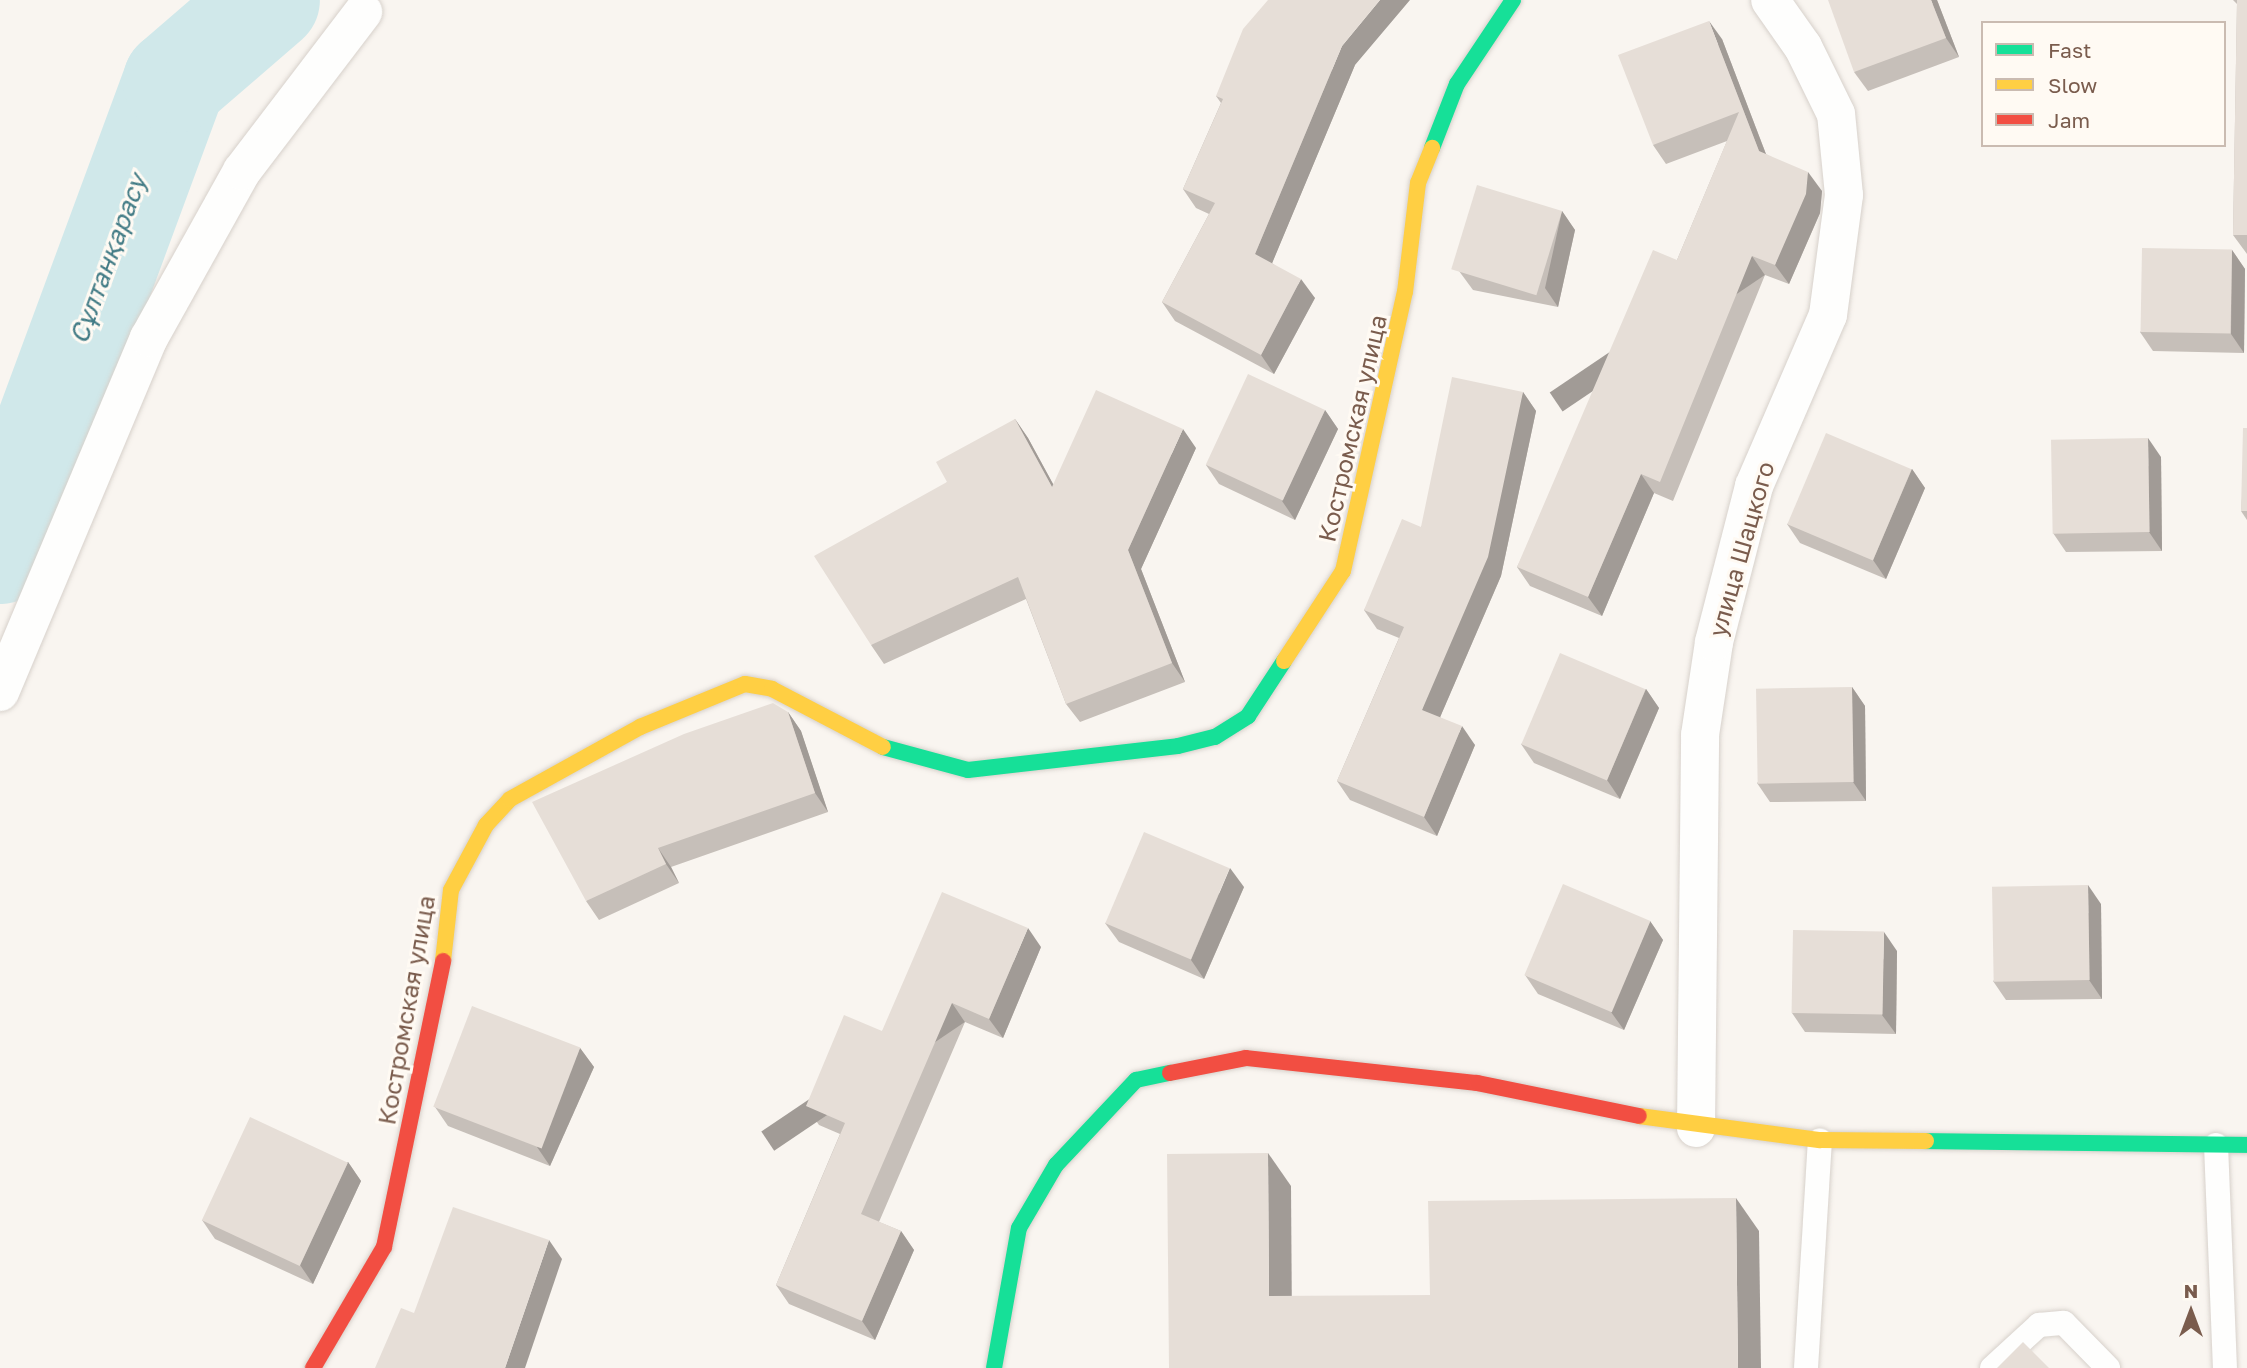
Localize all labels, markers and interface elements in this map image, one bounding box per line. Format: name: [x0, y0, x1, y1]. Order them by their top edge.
legend: [1981, 21, 2226, 147]
text: Fast: [2048, 37, 2091, 63]
text: Slow: [2048, 72, 2097, 98]
text: Jam: [2048, 107, 2090, 133]
water label: Сұлтанқарасу: [63, 170, 153, 348]
street label: Костромская улица: [1312, 312, 1392, 544]
street label: улица Шацкого: [1702, 458, 1780, 640]
street label: Костромская улица: [372, 893, 440, 1127]
north arrow: [2156, 1277, 2226, 1347]
text: N: [2184, 1279, 2198, 1302]

